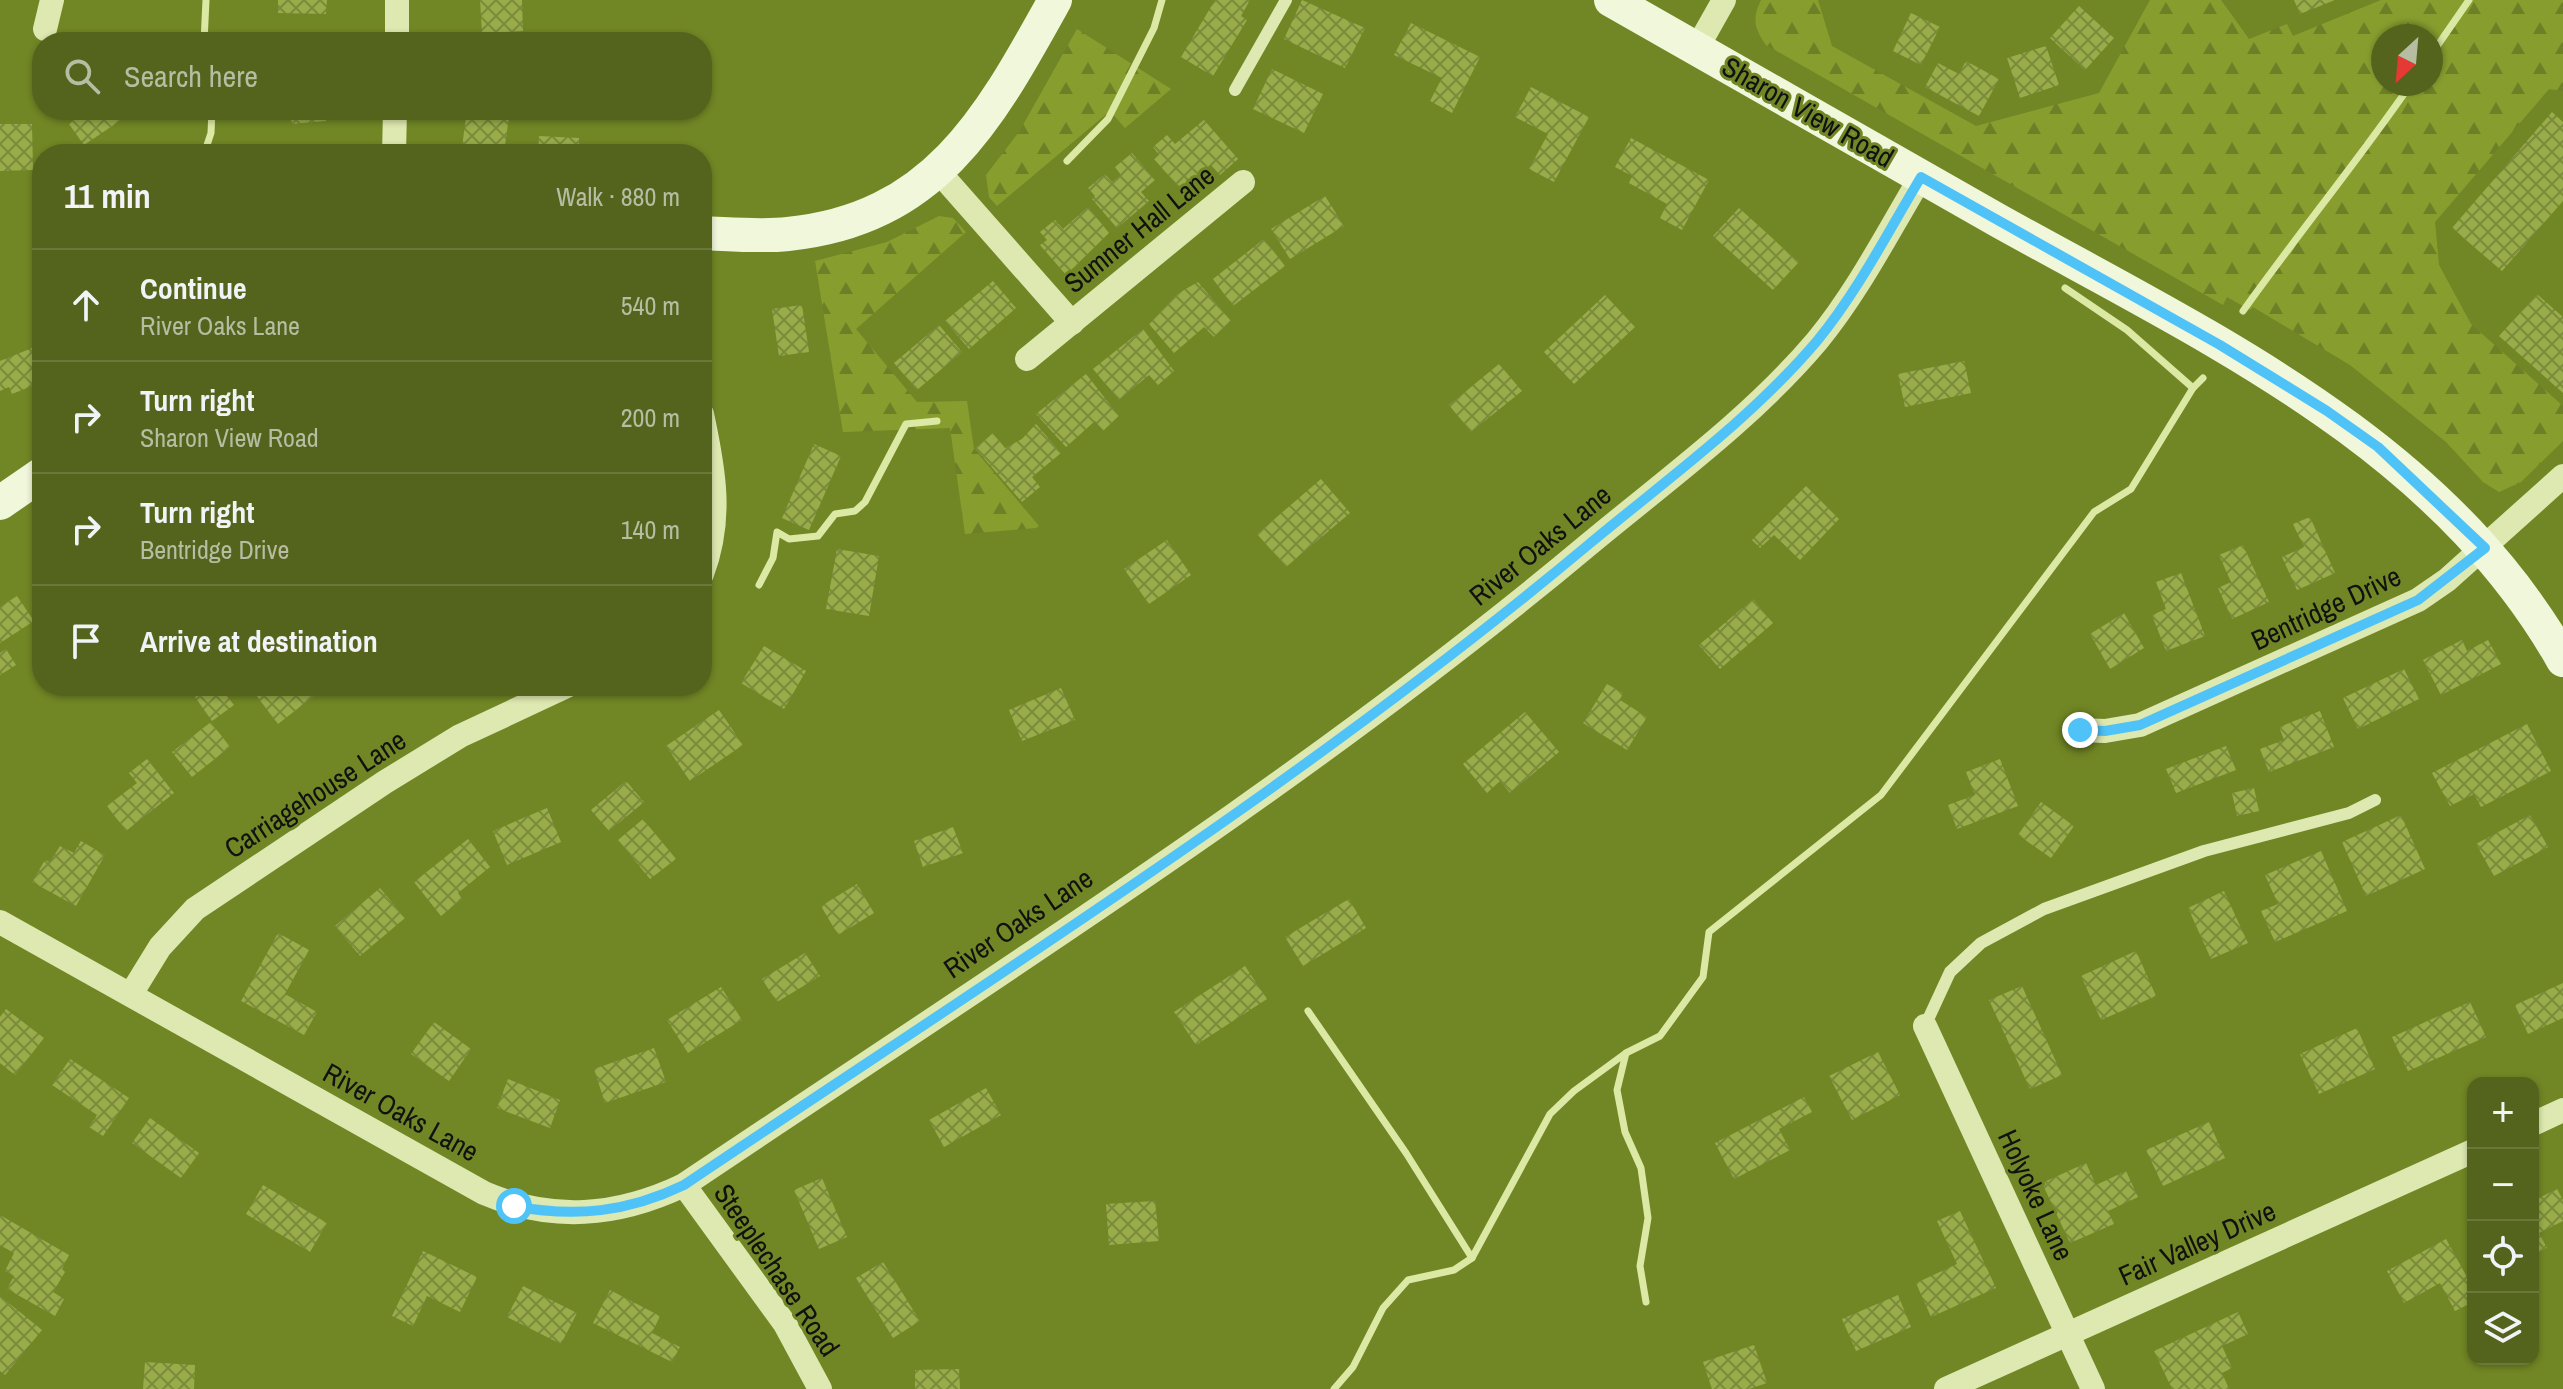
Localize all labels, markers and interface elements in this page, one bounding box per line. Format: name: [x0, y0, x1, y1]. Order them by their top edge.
north arrow: [2371, 24, 2443, 96]
search box: [32, 32, 712, 120]
street label: Sharon View Road: [1715, 47, 1901, 177]
icon: search: [60, 54, 104, 98]
text: Search here: [124, 56, 258, 96]
street label: Sumner Hall Lane: [1056, 156, 1222, 302]
text: 11 min: [64, 173, 151, 219]
text: Walk · 880 m: [556, 179, 680, 214]
text: Continue: [140, 268, 247, 308]
icon: ahead: [64, 283, 108, 327]
text: 540 m: [621, 288, 680, 323]
text: River Oaks Lane: [140, 308, 300, 343]
text: Turn right: [140, 380, 254, 420]
icon: right: [64, 395, 108, 439]
text: 200 m: [621, 400, 680, 435]
text: Sharon View Road: [140, 420, 319, 455]
street label: River Oaks Lane: [1461, 476, 1619, 614]
text: Turn right: [140, 492, 254, 532]
icon: right: [64, 507, 108, 551]
text: 140 m: [621, 512, 680, 547]
text: Bentridge Drive: [140, 532, 289, 567]
street label: Bentridge Drive: [2245, 557, 2407, 659]
icon: arrive: [64, 619, 108, 663]
text: Arrive at destination: [140, 621, 378, 661]
route end: [2062, 712, 2098, 748]
street label: Carriagehouse Lane: [217, 721, 413, 867]
street label: River Oaks Lane: [936, 859, 1100, 987]
street label: River Oaks Lane: [316, 1054, 486, 1170]
map controls: [2467, 1077, 2539, 1365]
button: +: [2467, 1077, 2539, 1149]
street label: Holyoke Lane: [1989, 1123, 2083, 1267]
button: −: [2467, 1149, 2539, 1221]
street label: Steeplechase Road: [705, 1176, 849, 1364]
route start: [496, 1188, 532, 1224]
street label: Fair Valley Drive: [2112, 1191, 2282, 1295]
button: locate: [2467, 1221, 2539, 1293]
button: layers: [2467, 1293, 2539, 1365]

